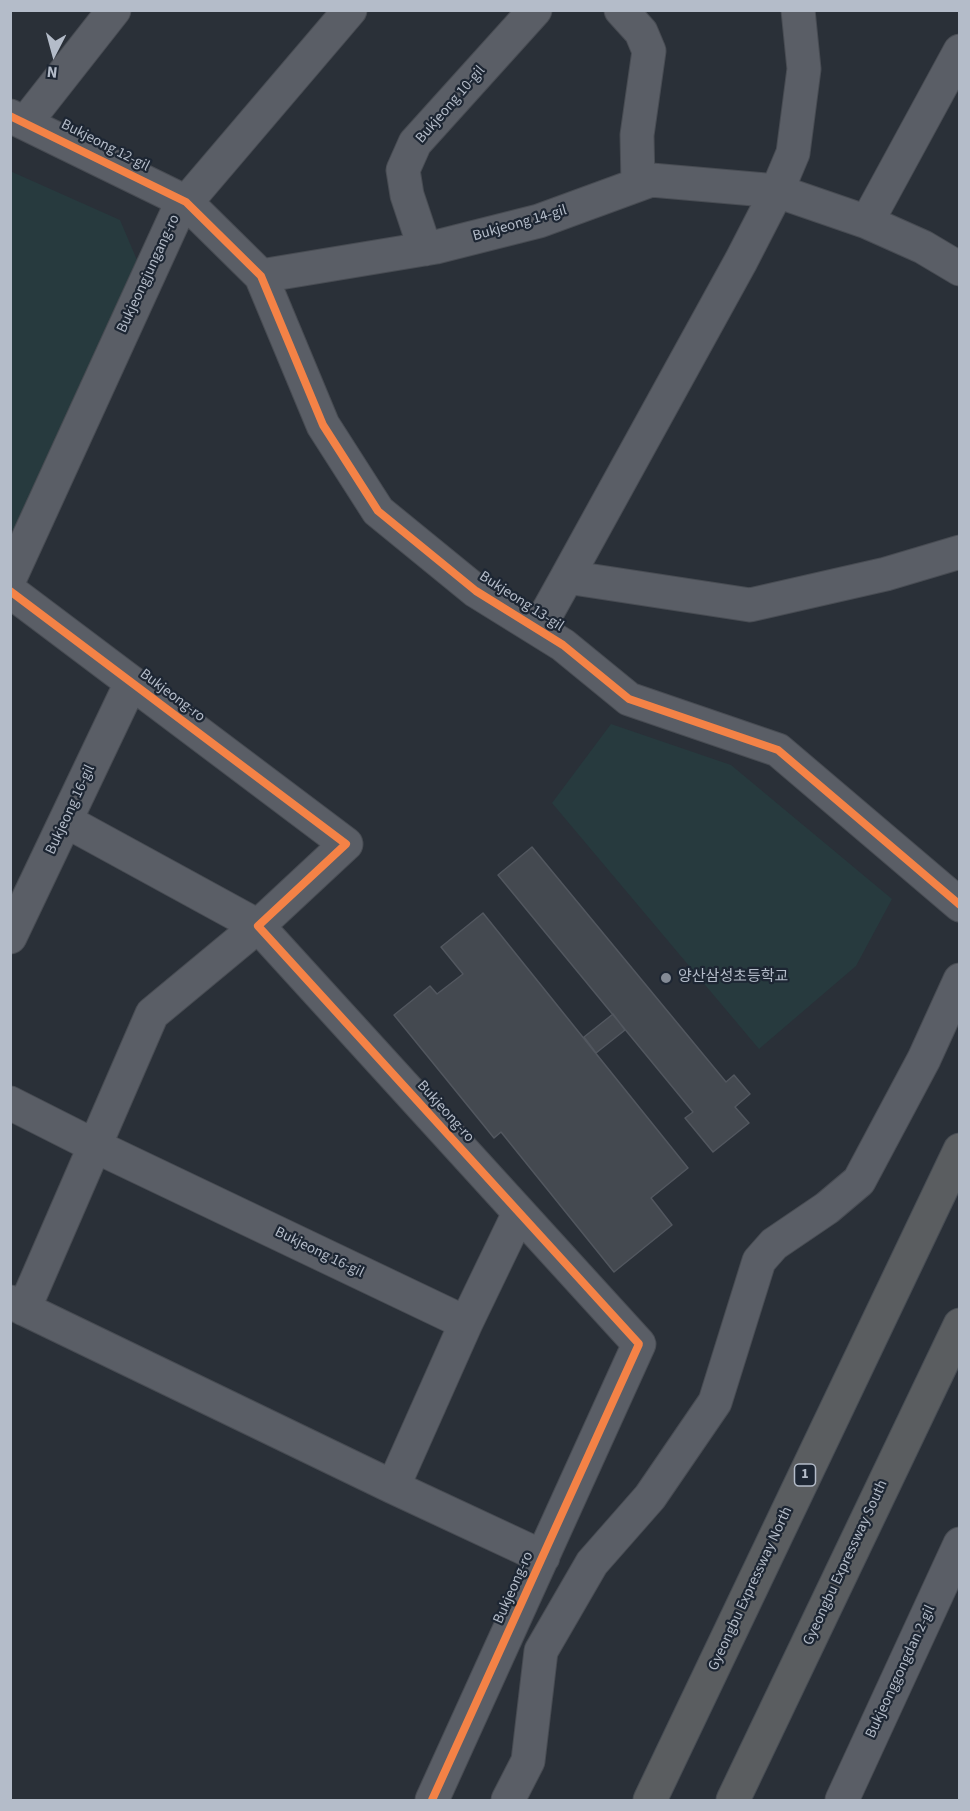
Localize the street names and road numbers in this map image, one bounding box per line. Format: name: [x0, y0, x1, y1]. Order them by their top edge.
street label: Bukjeong 10-gil: [412, 63, 490, 147]
street label: Bukjeong 12-gil: [58, 116, 152, 176]
street label: Bukjeong 14-gil: [471, 202, 569, 246]
street label: Bukjeongjungang-ro: [114, 212, 184, 336]
street label: Bukjeong 13-gil: [475, 568, 567, 636]
street label: Bukjeong-ro: [136, 666, 208, 726]
street label: Bukjeong 16-gil: [42, 762, 100, 858]
street label: Bukjeong-ro: [413, 1077, 477, 1147]
street label: Bukjeong 16-gil: [271, 1224, 367, 1282]
road number: 1: [794, 1464, 816, 1486]
street label: Gyeongbu Expressway South: [800, 1478, 892, 1648]
street label: Gyeongbu Expressway North: [705, 1504, 797, 1674]
street label: Bukjeong-ro: [490, 1549, 538, 1627]
street label: Bukjeonggongdan 2-gil: [862, 1603, 940, 1741]

